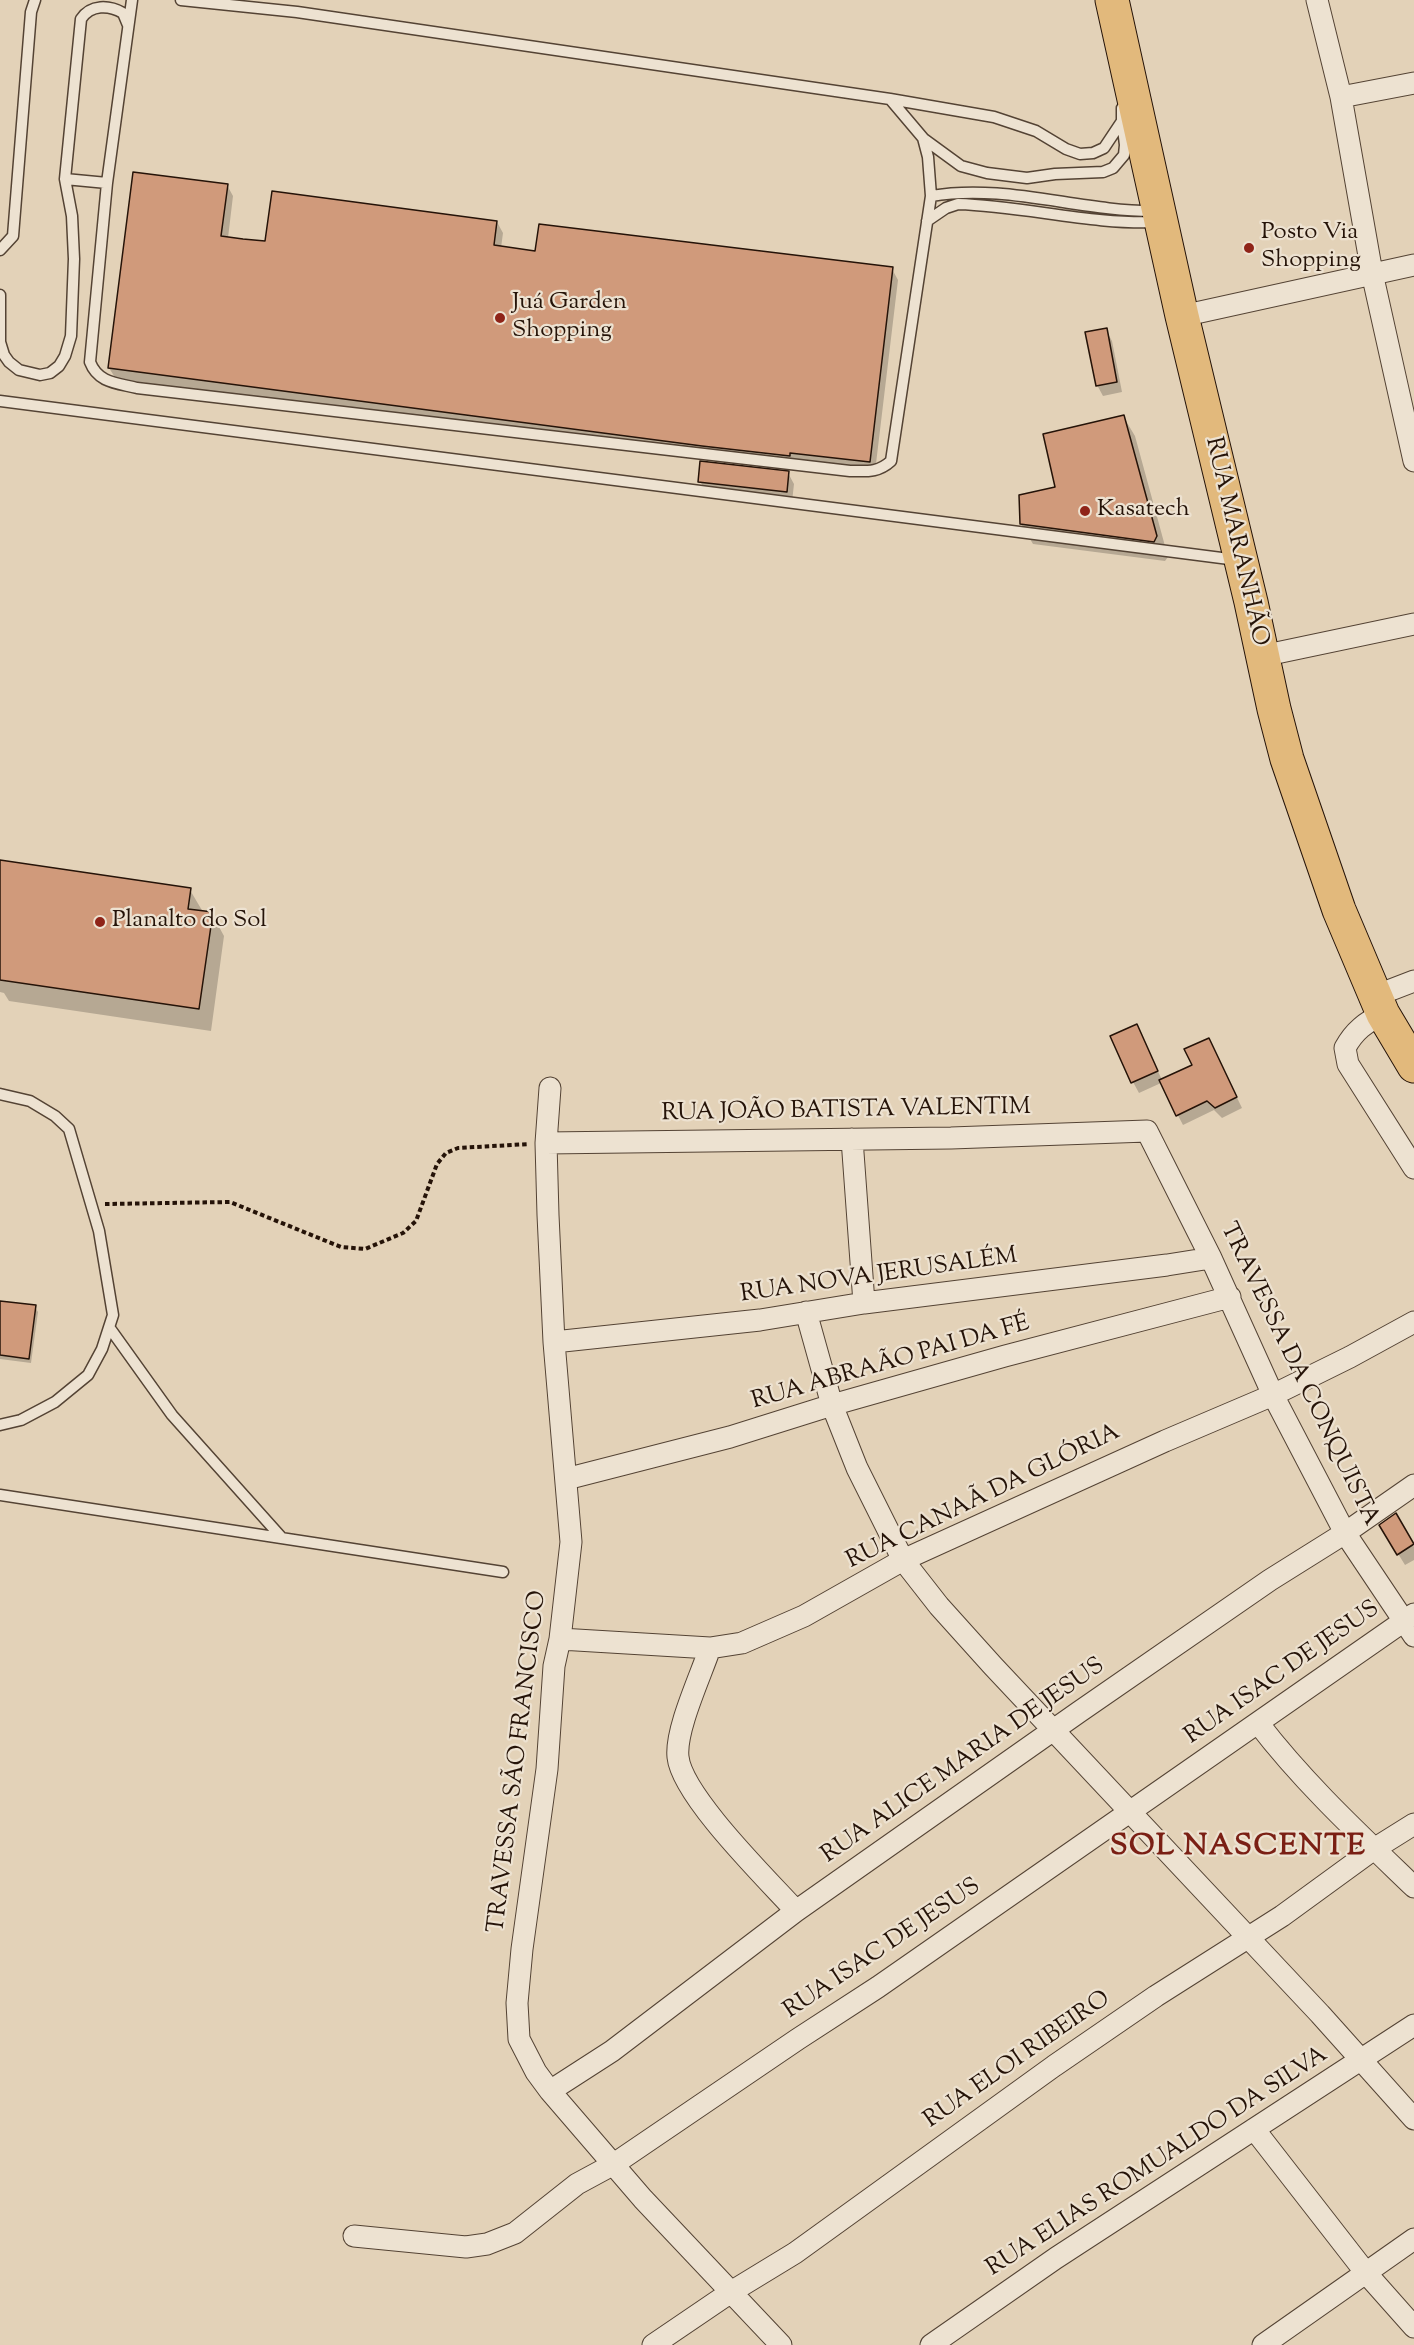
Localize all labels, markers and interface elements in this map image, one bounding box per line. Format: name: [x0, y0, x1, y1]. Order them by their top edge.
place label: Posto Via Shopping: [1261, 220, 1361, 276]
marker: Posto Via Shopping: [1242, 241, 1256, 255]
place label: Juá Garden Shopping: [512, 290, 627, 346]
marker: Juá Garden Shopping: [493, 311, 507, 325]
street label: RUA MARANHÃO: [1197, 435, 1273, 649]
place label: Kasatech: [1097, 497, 1190, 525]
marker: Kasatech: [1078, 504, 1092, 518]
place label: Planalto do Sol: [112, 908, 267, 936]
marker: Planalto do Sol: [93, 915, 107, 929]
street label: RUA JOÃO BATISTA VALENTIM: [661, 1094, 1031, 1130]
street label: TRAVESSA DA CONQUISTA: [1212, 1219, 1384, 1531]
street label: RUA NOVA JERUSALÉM: [739, 1243, 1019, 1311]
street label: RUA ABRAÃO PAI DA FÉ: [749, 1310, 1033, 1418]
street label: RUA CANAÃ DA GLÓRIA: [842, 1419, 1126, 1577]
street label: TRAVESSA SÃO FRANCISCO: [484, 1589, 554, 1935]
street label: RUA ISAC DE JESUS: [1180, 1596, 1386, 1752]
street label: RUA ALICE MARIA DE JESUS: [817, 1653, 1111, 1871]
district label: SOL NASCENTE: [1110, 1831, 1366, 1867]
street label: RUA ISAC DE JESUS: [779, 1873, 987, 2027]
street label: RUA ELOI RIBEIRO: [919, 1986, 1117, 2136]
street label: RUA ELIAS ROMUALDO DA SILVA: [982, 2042, 1334, 2284]

